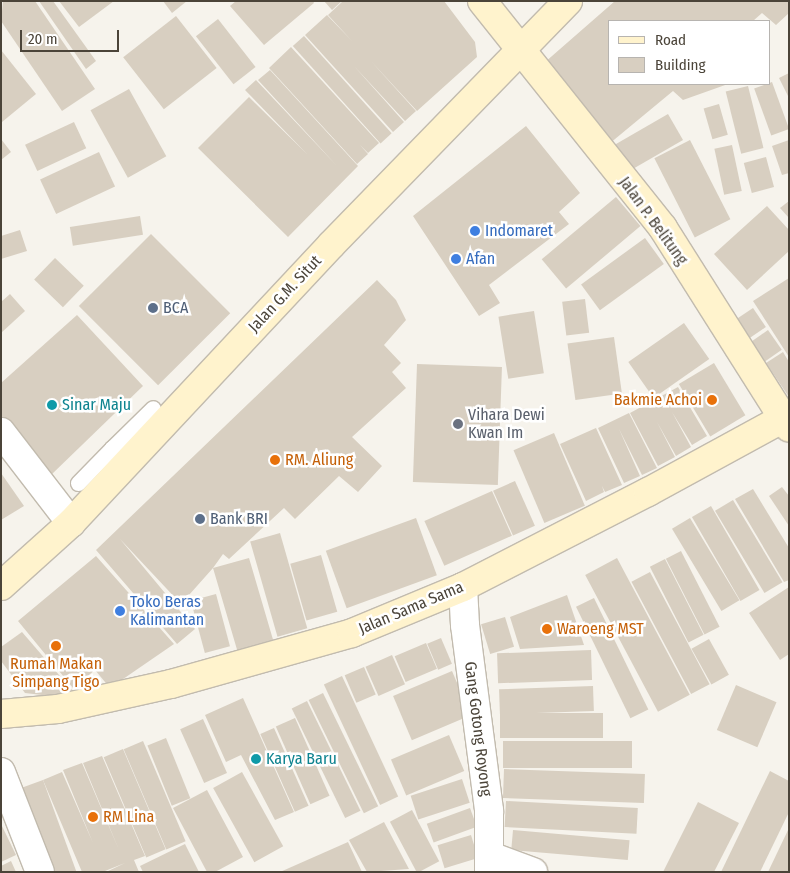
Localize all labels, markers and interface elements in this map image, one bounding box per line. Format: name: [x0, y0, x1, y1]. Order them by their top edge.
scale bar: [22, 20, 121, 52]
legend: [608, 20, 770, 85]
text: 20 m: [28, 30, 58, 48]
text: Road: [655, 31, 686, 49]
text: Building: [655, 56, 706, 74]
street label: Jalan P. Belitung: [615, 173, 691, 269]
place label: Indomaret: [485, 221, 553, 241]
marker: Indomaret: [469, 225, 481, 237]
place label: Afan: [466, 249, 495, 269]
street label: Jalan G.M. Situt: [245, 252, 325, 336]
marker: Afan: [450, 253, 462, 265]
place label: BCA: [163, 298, 188, 318]
marker: BCA: [147, 302, 159, 314]
place label: Bakmie Achoi: [614, 390, 702, 410]
marker: Bakmie Achoi: [706, 394, 718, 406]
place label: Sinar Maju: [62, 395, 131, 415]
marker: Sinar Maju: [46, 399, 58, 411]
place label: Vihara Dewi Kwan Im: [468, 405, 545, 443]
marker: Vihara Dewi Kwan Im: [452, 418, 464, 430]
place label: RM. Aliung: [285, 450, 353, 470]
marker: RM. Aliung: [269, 454, 281, 466]
place label: Bank BRI: [210, 509, 268, 529]
marker: Bank BRI: [194, 513, 206, 525]
street label: Jalan Sama Sama: [356, 577, 466, 639]
place label: Toko Beras Kalimantan: [130, 592, 204, 630]
marker: Toko Beras Kalimantan: [114, 605, 126, 617]
place label: Waroeng MST: [557, 619, 644, 639]
marker: Waroeng MST: [541, 623, 553, 635]
marker: Rumah Makan Simpang Tigo: [50, 640, 62, 652]
place label: Rumah Makan Simpang Tigo: [10, 654, 102, 692]
street label: Gang Gotong Royong: [460, 660, 496, 798]
place label: Karya Baru: [266, 749, 337, 769]
marker: Karya Baru: [250, 753, 262, 765]
place label: RM Lina: [103, 807, 154, 827]
marker: RM Lina: [87, 811, 99, 823]

